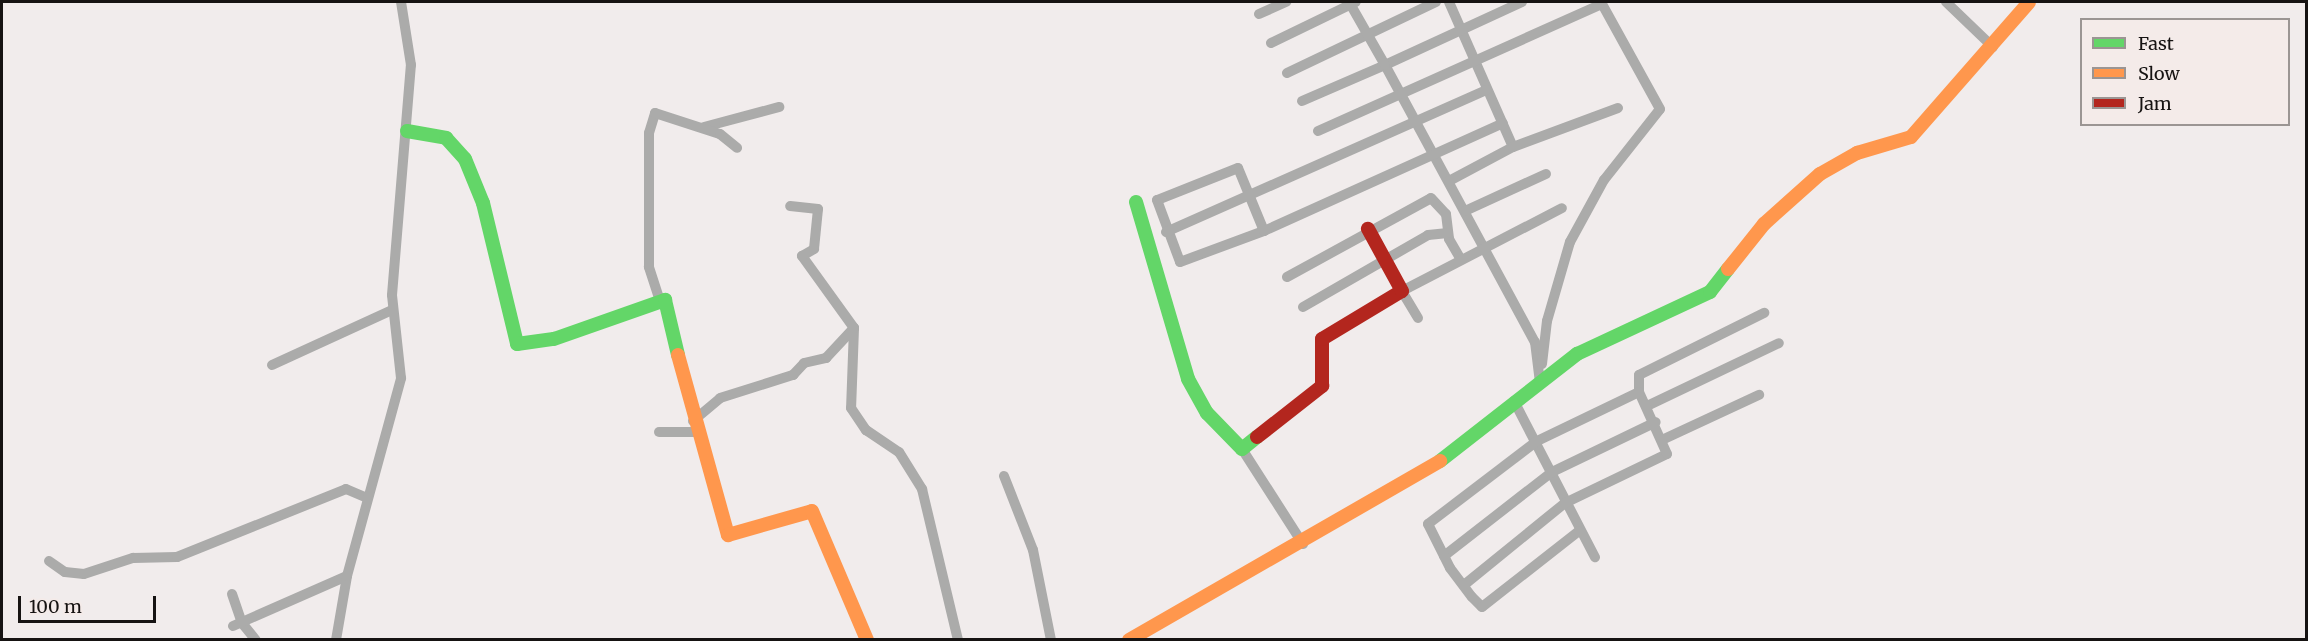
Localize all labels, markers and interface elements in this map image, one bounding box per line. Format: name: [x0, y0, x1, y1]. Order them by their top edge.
legend: [2080, 18, 2290, 126]
text: Fast: [2138, 32, 2174, 55]
text: Slow: [2138, 62, 2180, 85]
text: Jam: [2138, 92, 2172, 115]
scale bar: [21, 584, 159, 622]
text: 100 m: [29, 595, 82, 618]

